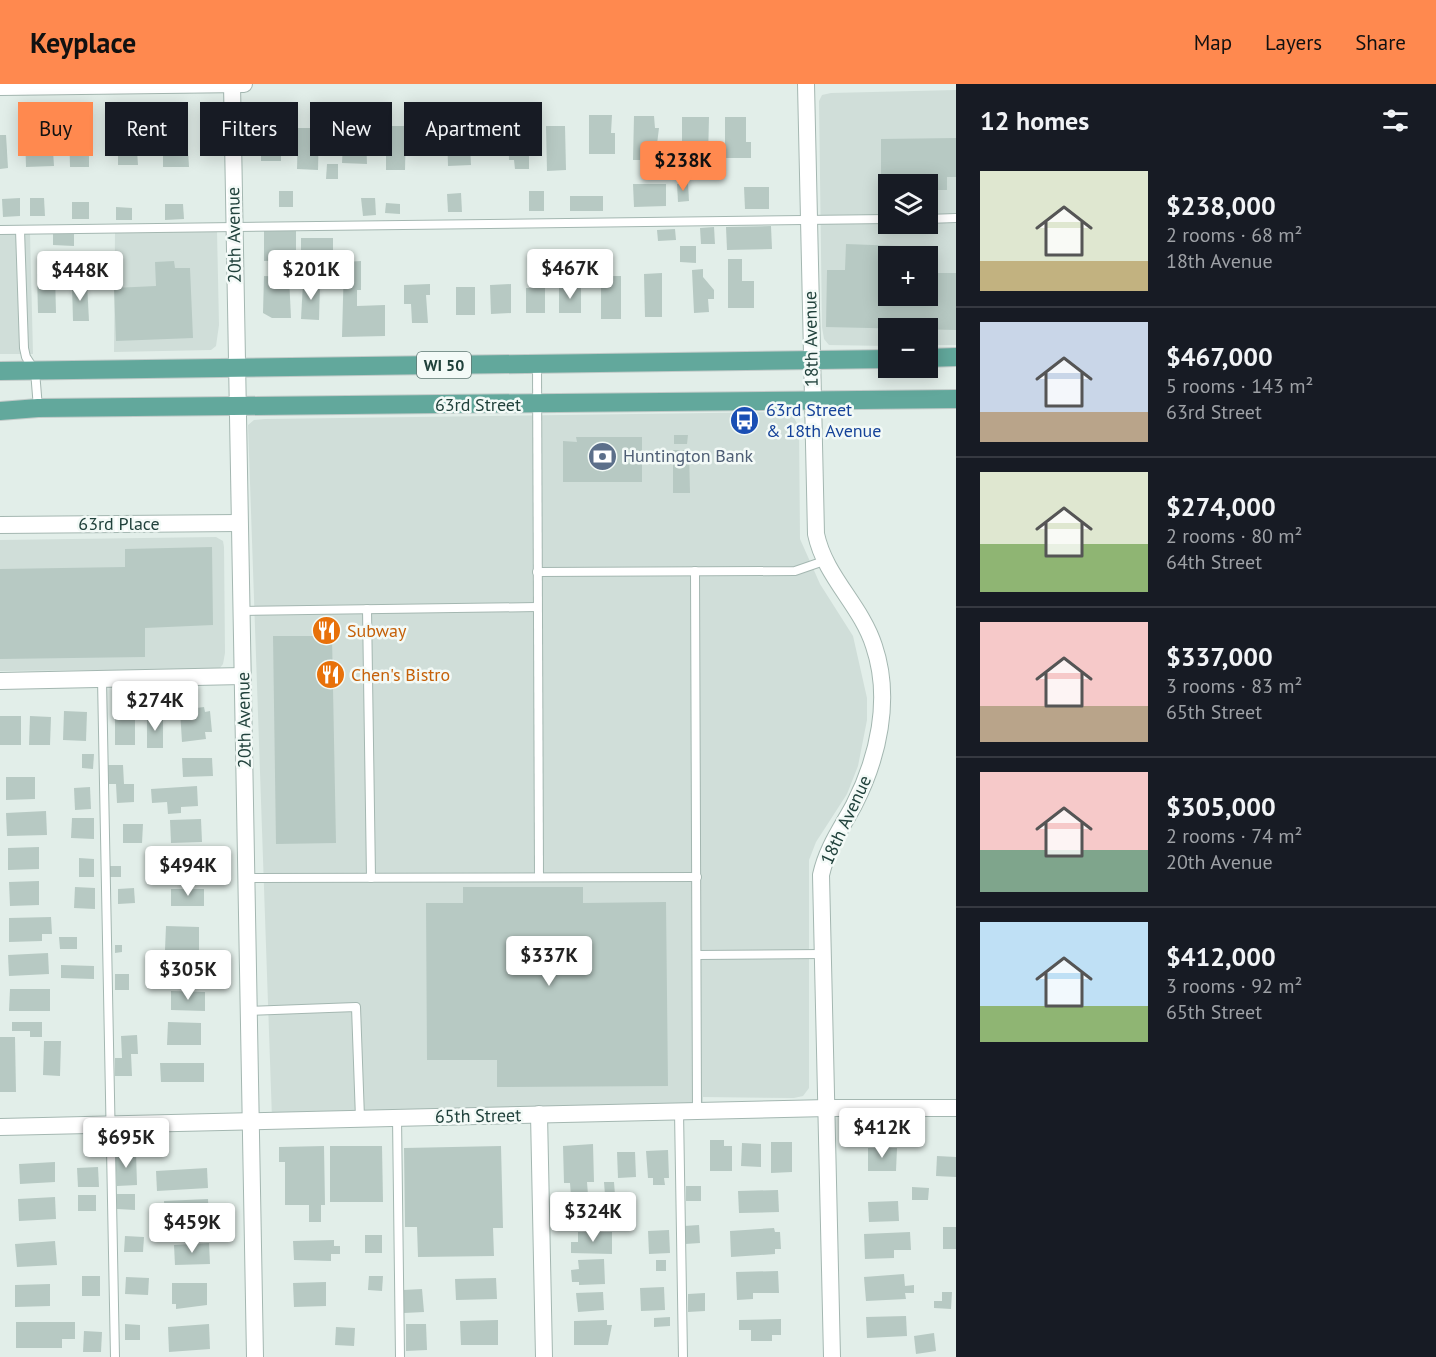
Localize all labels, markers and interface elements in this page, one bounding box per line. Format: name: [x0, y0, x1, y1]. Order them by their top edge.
text: Keyplace: [30, 24, 136, 61]
text: Map: [1194, 29, 1232, 56]
text: Layers: [1265, 29, 1322, 56]
text: Share: [1355, 29, 1406, 56]
chip: Buy: [18, 102, 93, 156]
chip: Rent: [105, 102, 188, 156]
chip: Filters: [200, 102, 298, 156]
chip: New: [310, 102, 392, 156]
chip: Apartment: [404, 102, 542, 156]
text: 12 homes: [980, 104, 1089, 137]
icon: filters: [1379, 104, 1412, 137]
pin: $238K: [641, 141, 725, 192]
text: $238K: [654, 147, 712, 173]
map controls: [878, 174, 938, 378]
button: layers: [878, 174, 938, 234]
street label: 20th Avenue: [221, 187, 246, 283]
text: $238,000: [1166, 189, 1276, 222]
icon: home: [1028, 195, 1100, 267]
text: 2 rooms · 68 m²: [1166, 222, 1302, 248]
button: +: [878, 246, 938, 306]
text: 18th Avenue: [1166, 248, 1273, 274]
pin: $467K: [528, 249, 612, 300]
pin: $201K: [269, 250, 353, 301]
pin: $448K: [38, 251, 122, 302]
text: $467K: [541, 255, 599, 281]
text: $201K: [282, 256, 340, 282]
text: $448K: [51, 257, 109, 283]
street label: 18th Avenue: [798, 291, 823, 387]
button: −: [878, 318, 938, 378]
text: $467,000: [1166, 340, 1273, 373]
icon: home: [1028, 346, 1100, 418]
road number: WI 50: [417, 352, 471, 378]
text: 5 rooms · 143 m²: [1166, 373, 1313, 399]
street label: 63rd Street: [435, 393, 521, 416]
place label: 63rd Street & 18th Avenue: [766, 398, 881, 442]
text: 63rd Street: [1166, 399, 1262, 425]
bus stop icon: 63rd Street & 18th Avenue: [729, 404, 761, 436]
bank icon: Huntington Bank: [586, 440, 618, 472]
place label: Huntington Bank: [623, 444, 754, 467]
text: $274,000: [1166, 490, 1276, 523]
icon: home: [1028, 496, 1100, 568]
street label: 63rd Place: [78, 512, 160, 535]
text: 2 rooms · 80 m²: [1166, 523, 1302, 549]
text: 64th Street: [1166, 549, 1262, 575]
restaurant icon: Subway: [310, 615, 342, 647]
place label: Subway: [347, 619, 407, 642]
text: $337,000: [1166, 640, 1273, 673]
icon: home: [1028, 646, 1100, 718]
restaurant icon: Chen's Bistro: [314, 659, 346, 691]
place label: Chen's Bistro: [351, 663, 450, 686]
street label: 20th Avenue: [231, 672, 256, 768]
text: 3 rooms · 83 m²: [1166, 673, 1302, 699]
pin: $274K: [113, 681, 197, 732]
text: $274K: [126, 687, 184, 713]
text: 65th Street: [1166, 699, 1262, 725]
street label: 18th Avenue: [815, 771, 876, 868]
text: $305,000: [1166, 790, 1276, 823]
icon: home: [1028, 796, 1100, 868]
text: 2 rooms · 74 m²: [1166, 823, 1302, 849]
pin: $494K: [146, 846, 230, 897]
text: 20th Avenue: [1166, 849, 1273, 875]
text: $494K: [159, 852, 217, 878]
pin: $337K: [507, 936, 591, 987]
text: $412,000: [1166, 940, 1276, 973]
text: $337K: [520, 942, 578, 968]
icon: home: [1028, 946, 1100, 1018]
pin: $305K: [146, 950, 230, 1001]
text: $305K: [159, 956, 217, 982]
text: 3 rooms · 92 m²: [1166, 973, 1302, 999]
text: 65th Street: [1166, 999, 1262, 1025]
street label: 65th Street: [435, 1103, 521, 1128]
pin: $412K: [840, 1108, 924, 1159]
text: $412K: [853, 1114, 911, 1140]
pin: $695K: [84, 1118, 168, 1169]
text: $695K: [97, 1124, 155, 1150]
pin: $324K: [551, 1192, 635, 1243]
text: $324K: [564, 1198, 622, 1224]
pin: $459K: [150, 1203, 234, 1254]
text: $459K: [163, 1209, 221, 1235]

